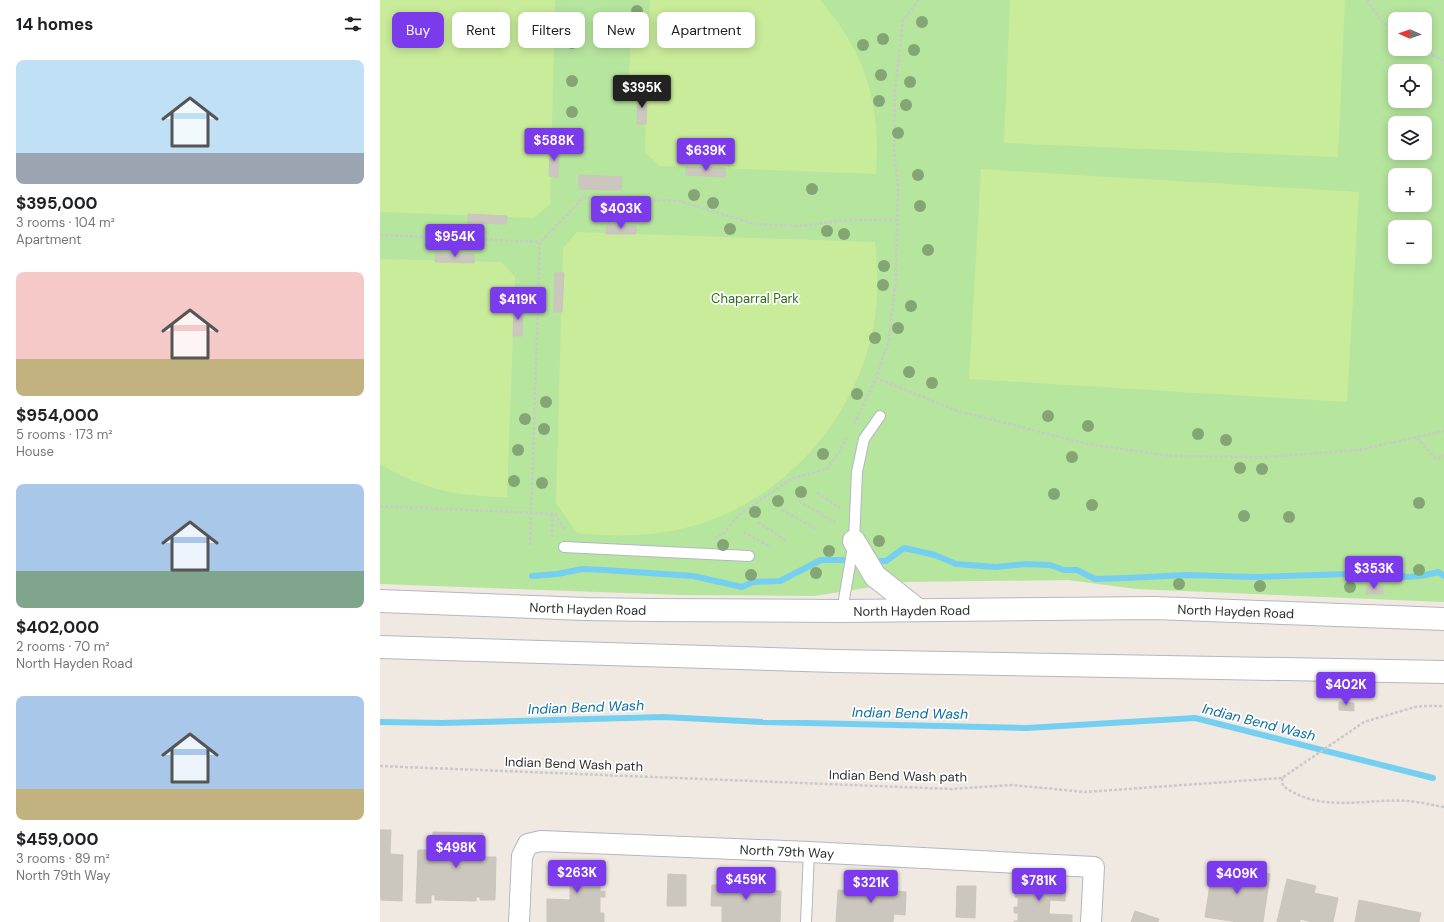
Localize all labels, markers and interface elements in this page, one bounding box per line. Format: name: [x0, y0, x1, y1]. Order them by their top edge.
chip: Buy: [392, 12, 444, 48]
chip: Rent: [452, 12, 510, 48]
chip: Filters: [518, 12, 585, 48]
chip: New: [593, 12, 649, 48]
chip: Apartment: [657, 12, 755, 48]
north arrow: [1388, 12, 1432, 56]
map controls: [1388, 12, 1432, 264]
text: 14 homes: [16, 13, 93, 35]
icon: filters: [342, 13, 364, 35]
button: locate: [1388, 64, 1432, 108]
pin: $395K: [614, 75, 670, 109]
text: $395K: [622, 79, 662, 96]
icon: home: [154, 86, 226, 158]
button: layers: [1388, 116, 1432, 160]
pin: $588K: [526, 128, 582, 162]
text: $588K: [534, 132, 574, 149]
pin: $639K: [678, 138, 734, 172]
text: $639K: [686, 142, 726, 159]
button: +: [1388, 168, 1432, 212]
text: $395,000: [16, 192, 98, 214]
pin: $403K: [593, 196, 649, 230]
text: $403K: [600, 200, 642, 217]
text: 3 rooms · 104 m²: [16, 214, 115, 231]
button: −: [1388, 220, 1432, 264]
pin: $954K: [427, 224, 483, 258]
text: $954K: [434, 228, 476, 245]
text: Apartment: [16, 231, 81, 248]
pin: $419K: [490, 287, 546, 321]
park label: Chaparral Park: [711, 290, 799, 307]
text: $419K: [499, 291, 537, 308]
icon: home: [154, 298, 226, 370]
text: $954,000: [16, 404, 99, 426]
text: 5 rooms · 173 m²: [16, 426, 113, 443]
text: House: [16, 443, 54, 460]
icon: home: [154, 510, 226, 582]
pin: $353K: [1346, 556, 1402, 590]
text: $353K: [1354, 560, 1394, 577]
street label: North Hayden Road: [529, 598, 646, 618]
street label: North Hayden Road: [1177, 600, 1294, 622]
street label: North Hayden Road: [853, 601, 970, 619]
text: $402,000: [16, 616, 99, 638]
text: 2 rooms · 70 m²: [16, 638, 110, 655]
text: North Hayden Road: [16, 655, 133, 672]
pin: $402K: [1318, 672, 1374, 706]
text: $402K: [1325, 676, 1367, 693]
water label: Indian Bend Wash: [528, 696, 644, 718]
water label: Indian Bend Wash: [1200, 699, 1318, 745]
water label: Indian Bend Wash: [852, 703, 968, 723]
icon: home: [154, 722, 226, 794]
street label: Indian Bend Wash path: [505, 753, 643, 775]
street label: Indian Bend Wash path: [829, 766, 967, 786]
text: $459,000: [16, 828, 98, 850]
pin: $498K: [428, 835, 484, 869]
text: $498K: [435, 839, 477, 856]
street label: North 79th Way: [739, 841, 835, 862]
text: 3 rooms · 89 m²: [16, 850, 110, 867]
pin: $263K: [549, 860, 605, 894]
pin: $409K: [1209, 861, 1265, 895]
text: $263K: [557, 864, 597, 881]
text: $409K: [1216, 865, 1258, 882]
text: North 79th Way: [16, 867, 110, 884]
pin: $459K: [718, 867, 774, 901]
pin: $781K: [1011, 868, 1067, 902]
pin: $321K: [843, 870, 899, 904]
text: $459K: [726, 871, 766, 888]
text: $781K: [1021, 872, 1057, 889]
text: $321K: [853, 874, 889, 891]

